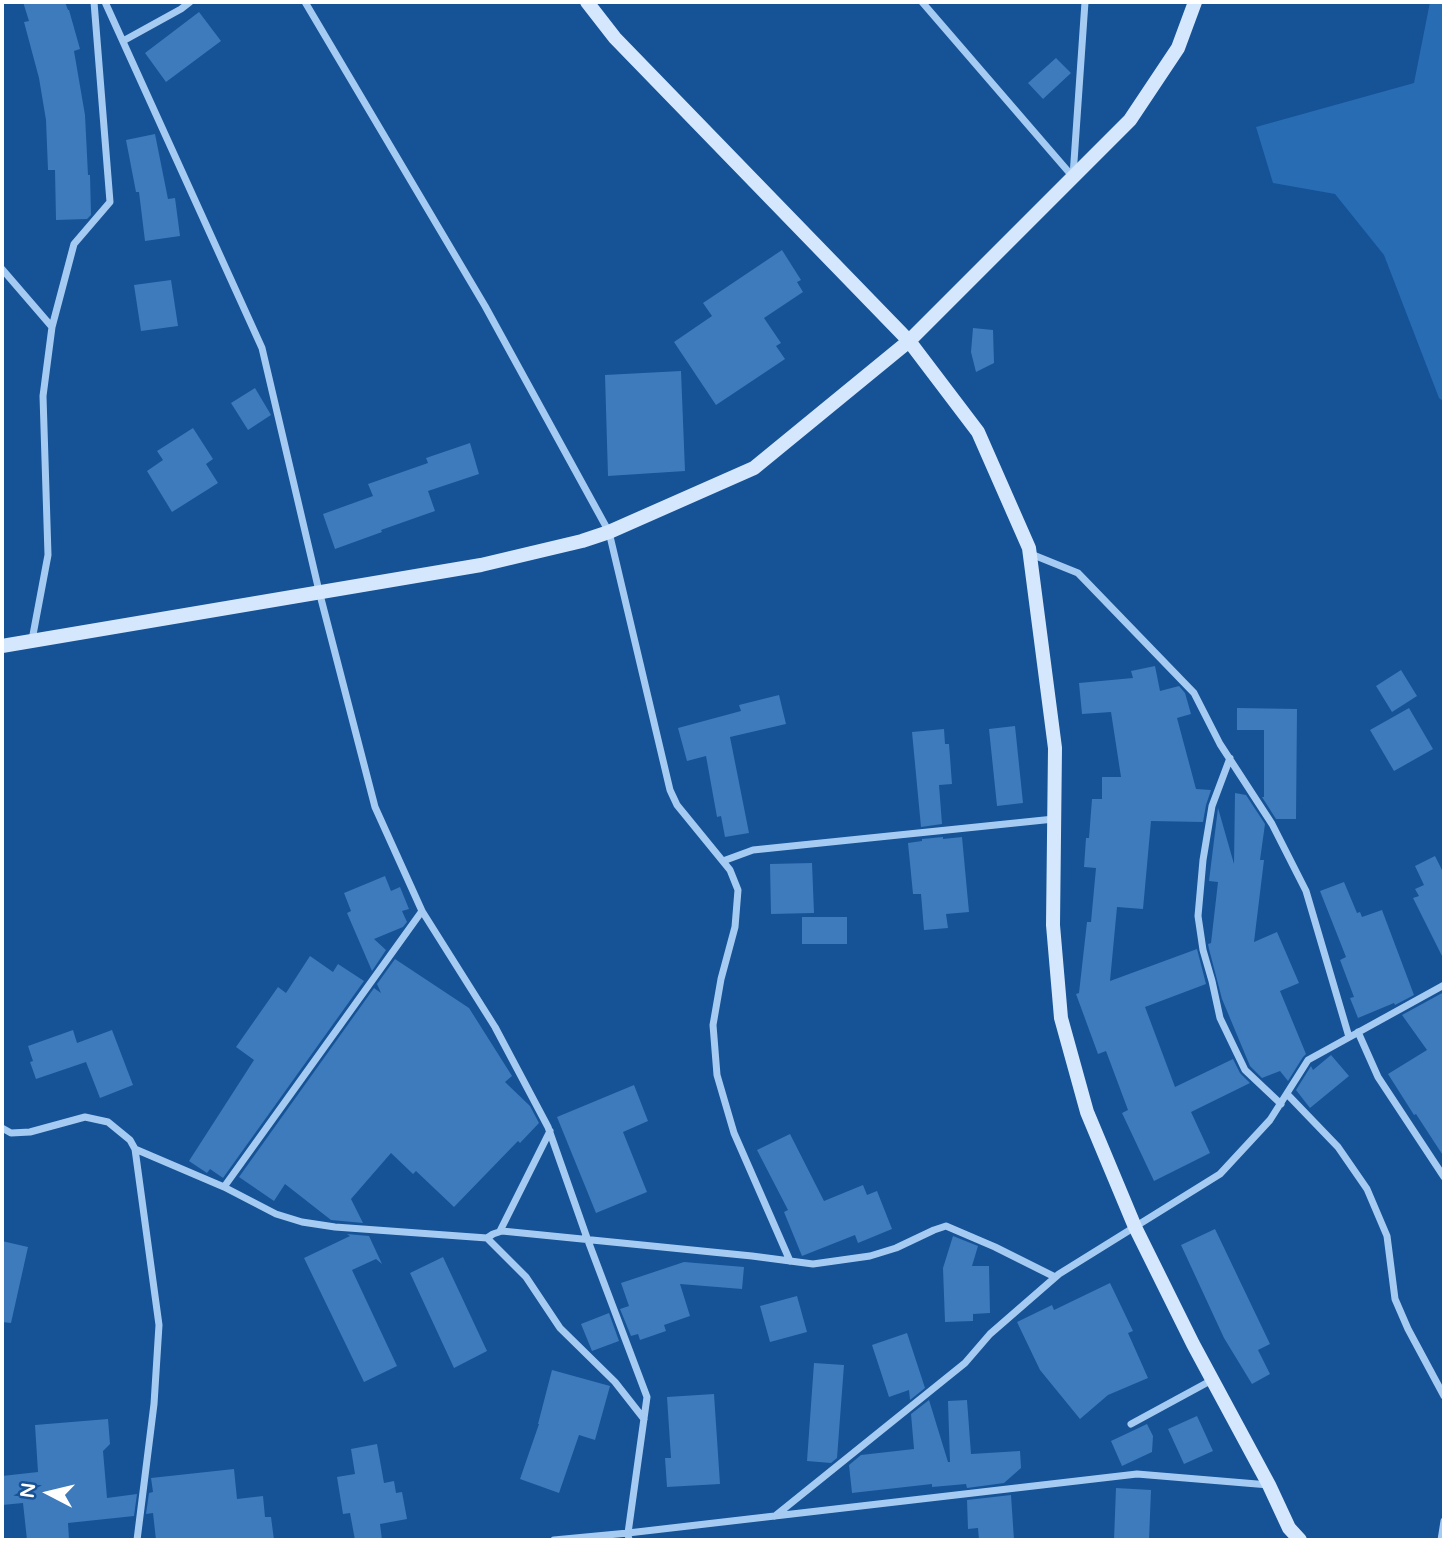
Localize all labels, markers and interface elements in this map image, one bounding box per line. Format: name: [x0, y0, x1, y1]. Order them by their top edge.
north arrow: [14, 1458, 84, 1528]
text: N: [16, 1482, 40, 1499]

